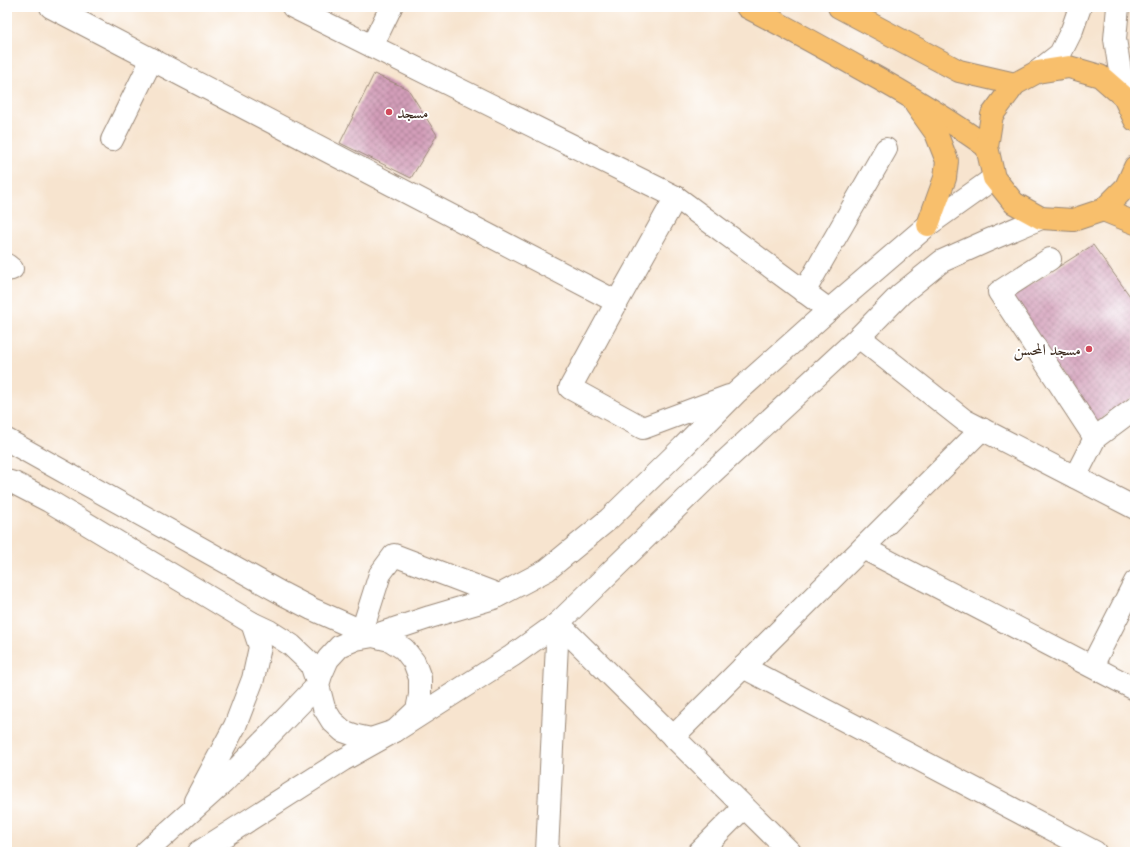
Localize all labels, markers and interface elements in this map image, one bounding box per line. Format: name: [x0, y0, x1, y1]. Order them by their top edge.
place label: مسجد: [397, 100, 428, 124]
marker: مسجد: [384, 107, 394, 117]
place label: مسجد المحسن: [1014, 337, 1081, 361]
marker: مسجد المحسن: [1084, 344, 1094, 354]

